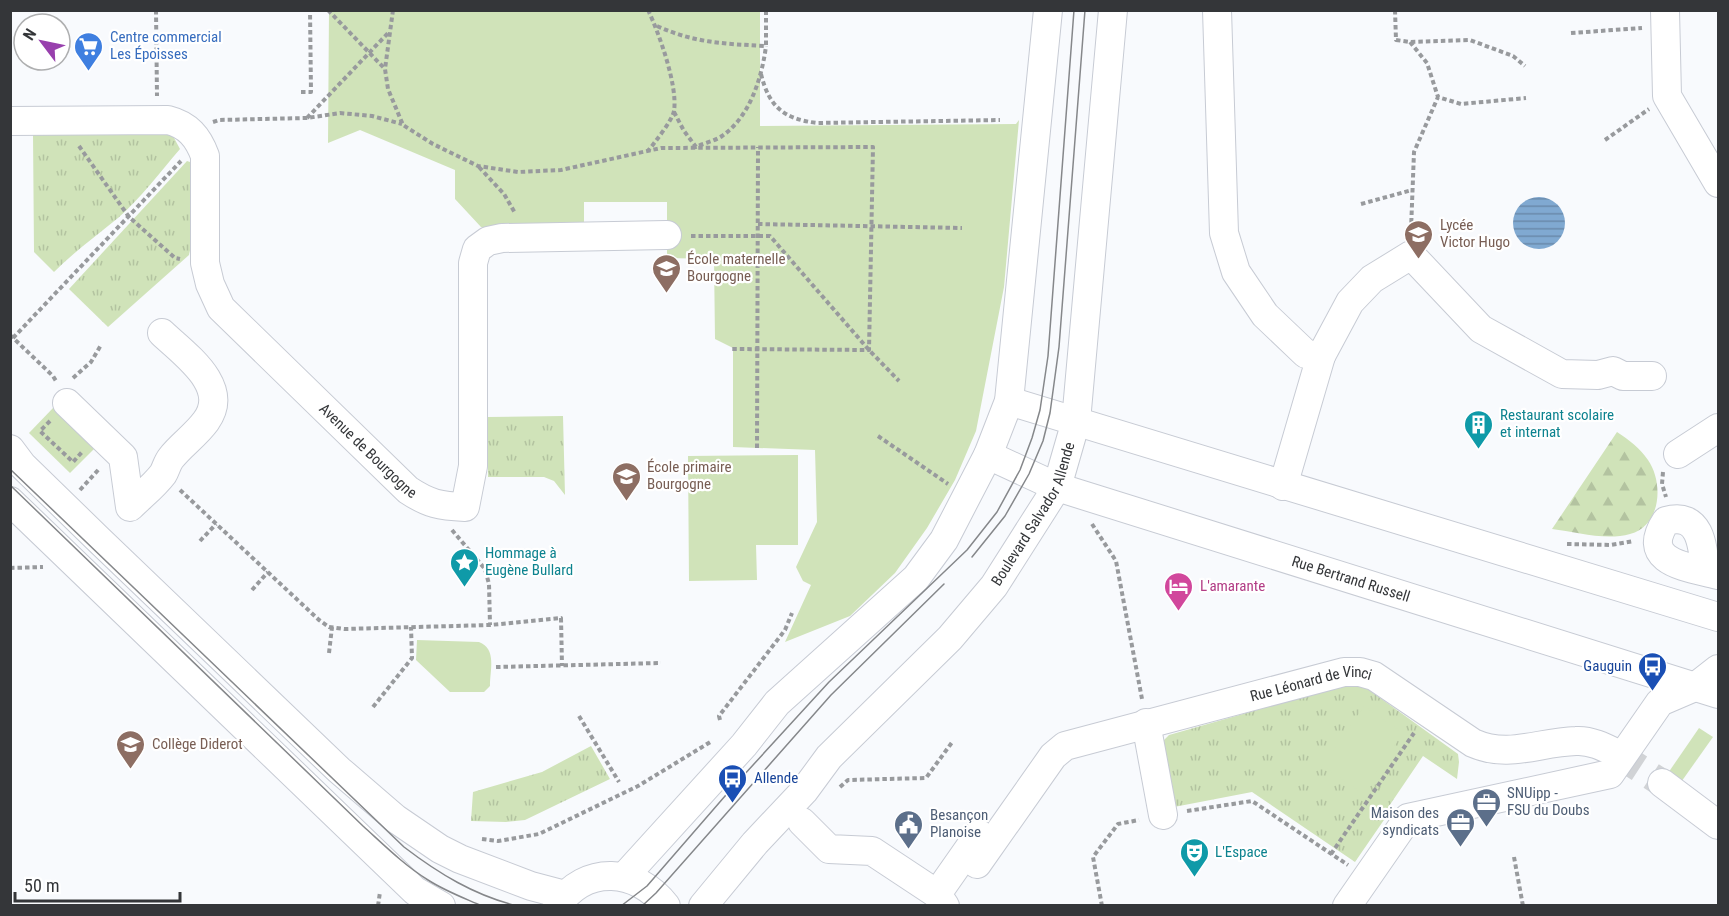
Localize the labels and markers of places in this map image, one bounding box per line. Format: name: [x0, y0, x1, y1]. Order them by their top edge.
place label: Centre commercial Les Époisses: [110, 28, 222, 63]
supermarket icon: Centre commercial Les Époisses: [73, 30, 105, 72]
place label: Lycée Victor Hugo: [1440, 216, 1510, 251]
school or university icon: Lycée Victor Hugo: [1403, 218, 1435, 260]
place label: École maternelle Bourgogne: [687, 250, 785, 285]
school or university icon: École maternelle Bourgogne: [650, 252, 682, 294]
place label: Restaurant scolaire et internat: [1500, 406, 1614, 441]
building icon: Restaurant scolaire et internat: [1463, 408, 1495, 450]
place label: École primaire Bourgogne: [647, 458, 732, 493]
school or university icon: École primaire Bourgogne: [610, 460, 642, 502]
place label: Hommage à Eugène Bullard: [485, 544, 573, 579]
place icon: Hommage à Eugène Bullard: [448, 546, 480, 588]
hotel icon: L'amarante: [1163, 570, 1195, 612]
place label: L'amarante: [1200, 577, 1265, 595]
bus stop icon: Gauguin: [1637, 650, 1669, 692]
place label: Gauguin: [1583, 657, 1632, 675]
school or university icon: Collège Diderot: [115, 728, 147, 770]
place label: Collège Diderot: [152, 735, 243, 753]
bus stop icon: Allende: [717, 762, 749, 804]
place label: Allende: [754, 769, 798, 787]
place label: SNUipp - FSU du Doubs: [1507, 784, 1590, 819]
office icon: SNUipp - FSU du Doubs: [1470, 786, 1502, 828]
place label: Maison des syndicats: [1371, 804, 1439, 839]
place label: Besançon Planoise: [930, 806, 988, 841]
office icon: Maison des syndicats: [1444, 806, 1476, 848]
public building icon: Besançon Planoise: [893, 808, 925, 850]
theatre icon: L'Espace: [1178, 836, 1210, 878]
place label: L'Espace: [1215, 843, 1268, 861]

